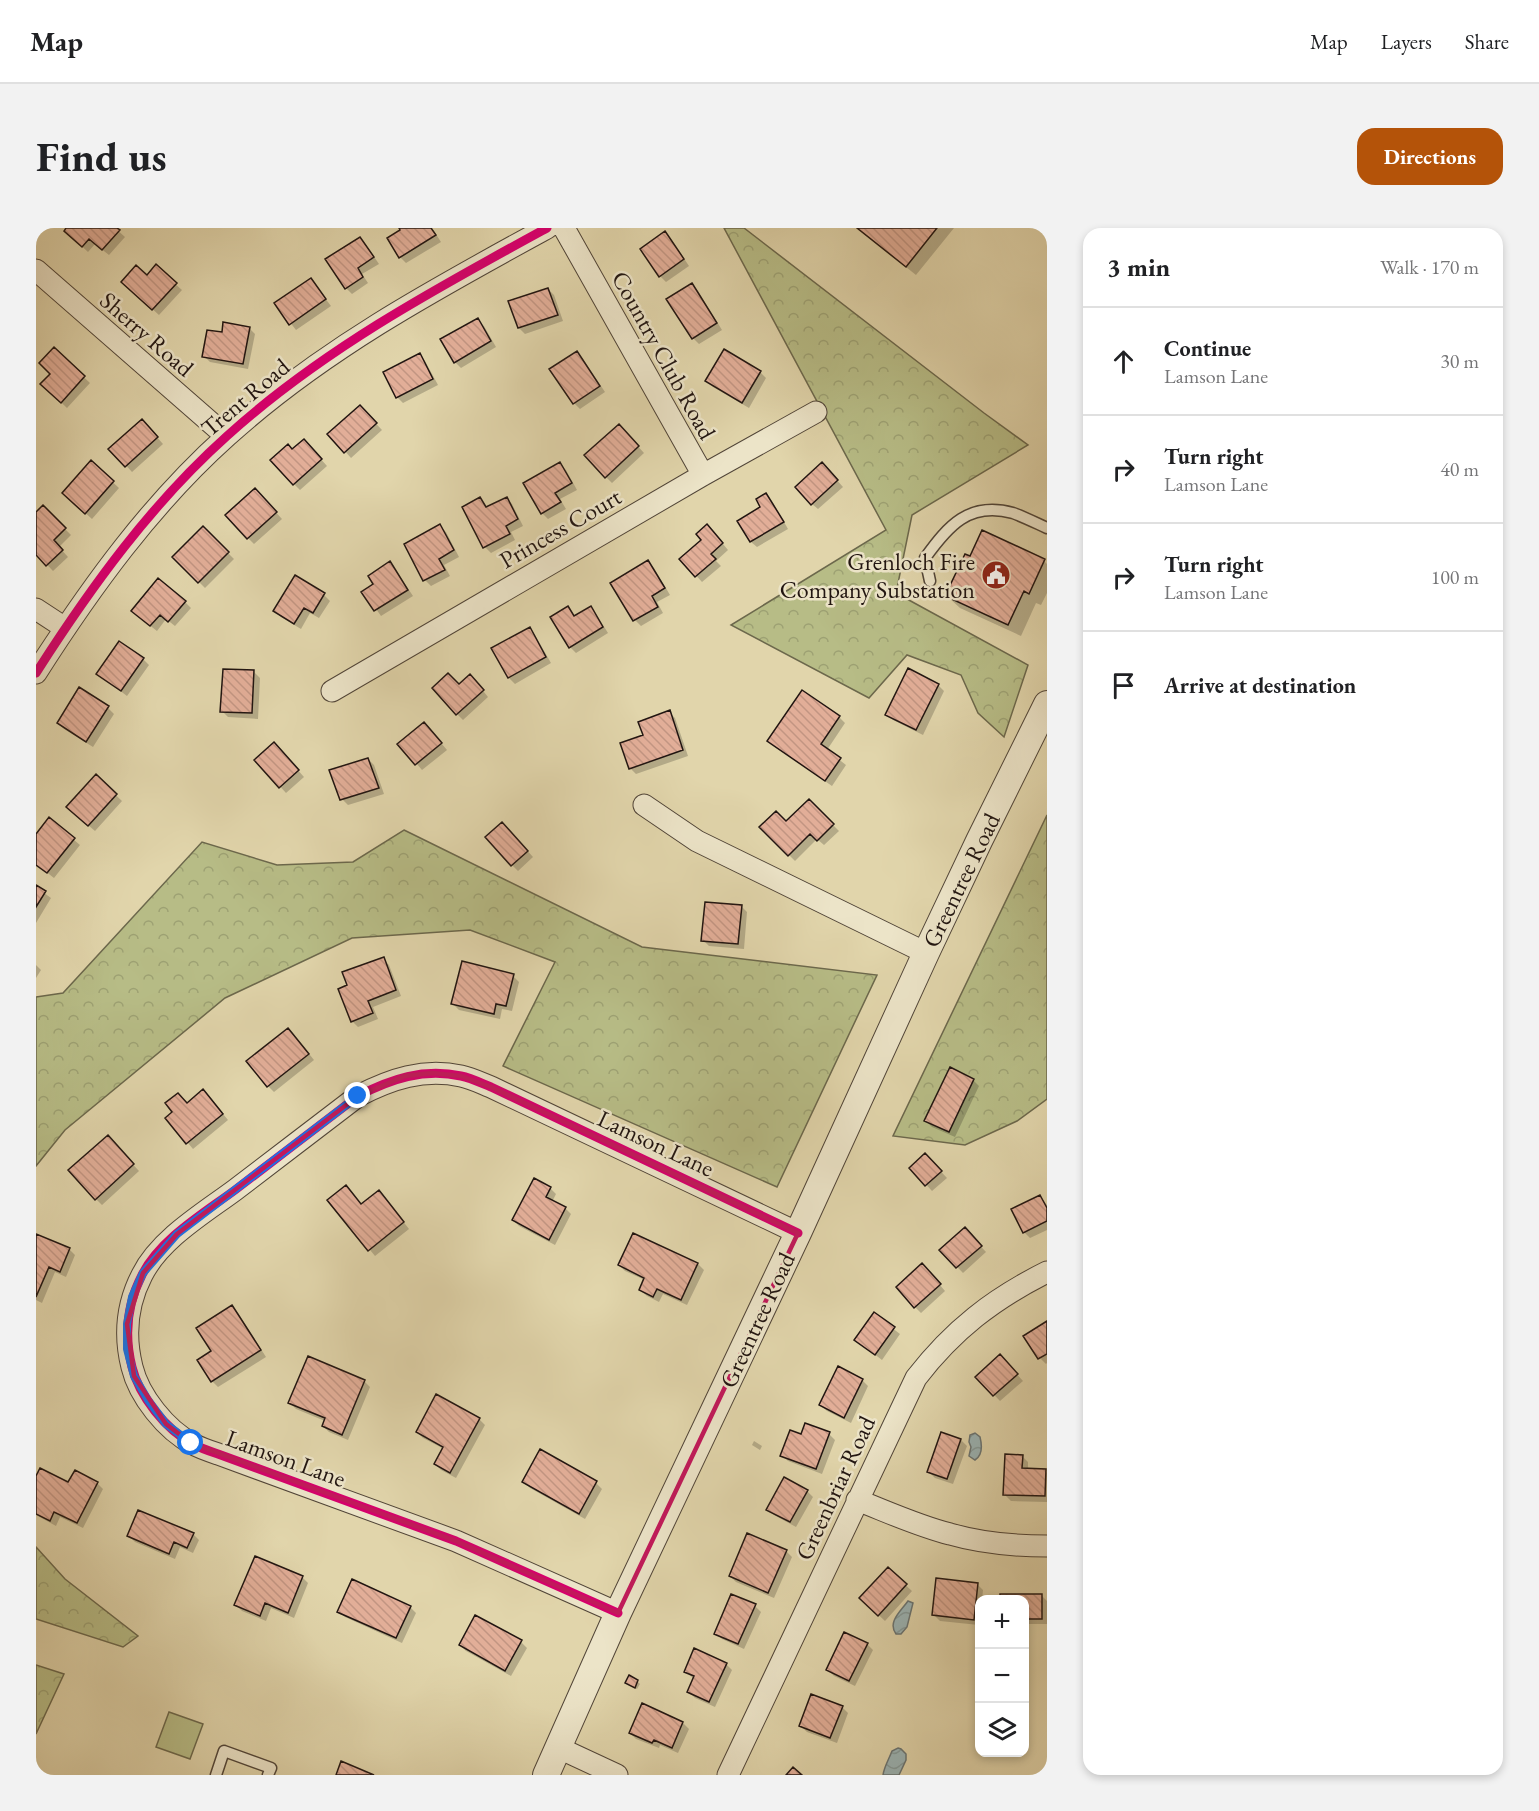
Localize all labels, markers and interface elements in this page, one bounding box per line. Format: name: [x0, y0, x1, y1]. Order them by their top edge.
text: Map: [30, 23, 83, 59]
text: Map: [1310, 28, 1348, 55]
text: Layers: [1381, 28, 1432, 55]
text: Share: [1465, 28, 1509, 55]
button: Directions: [1357, 128, 1503, 185]
text: Find us: [36, 129, 167, 184]
text: 3 min: [1107, 250, 1170, 284]
text: Walk · 170 m: [1380, 254, 1479, 280]
street label: Country Club Road: [605, 265, 724, 445]
street label: Sherry Road: [94, 285, 201, 384]
text: Continue: [1164, 334, 1251, 363]
icon: ahead: [1107, 345, 1140, 378]
text: 30 m: [1440, 348, 1479, 374]
street label: Trent Road: [194, 350, 296, 443]
text: Lamson Lane: [1164, 363, 1268, 389]
text: Turn right: [1164, 442, 1263, 471]
icon: right: [1107, 453, 1140, 486]
text: 40 m: [1440, 456, 1479, 482]
text: Lamson Lane: [1164, 471, 1268, 497]
street label: Princess Court: [493, 480, 627, 575]
place label: Grenloch Fire Company Substation: [780, 546, 975, 605]
text: Turn right: [1164, 550, 1263, 579]
public building icon: Grenloch Fire Company Substation: [980, 559, 1012, 591]
icon: right: [1107, 561, 1140, 594]
text: 100 m: [1431, 564, 1479, 590]
text: Lamson Lane: [1164, 579, 1268, 605]
icon: arrive: [1107, 669, 1140, 702]
text: Arrive at destination: [1164, 671, 1356, 700]
street label: Greentree Road: [915, 807, 1007, 952]
route end: [344, 1082, 370, 1108]
street label: Lamson Lane: [593, 1103, 719, 1183]
street label: Greentree Road: [712, 1247, 802, 1393]
street label: Greenbriar Road: [788, 1410, 882, 1565]
street label: Lamson Lane: [222, 1422, 350, 1494]
route start: [177, 1429, 203, 1455]
map controls: [975, 1595, 1029, 1757]
button: +: [975, 1595, 1029, 1649]
button: −: [975, 1649, 1029, 1703]
button: layers: [975, 1703, 1029, 1757]

